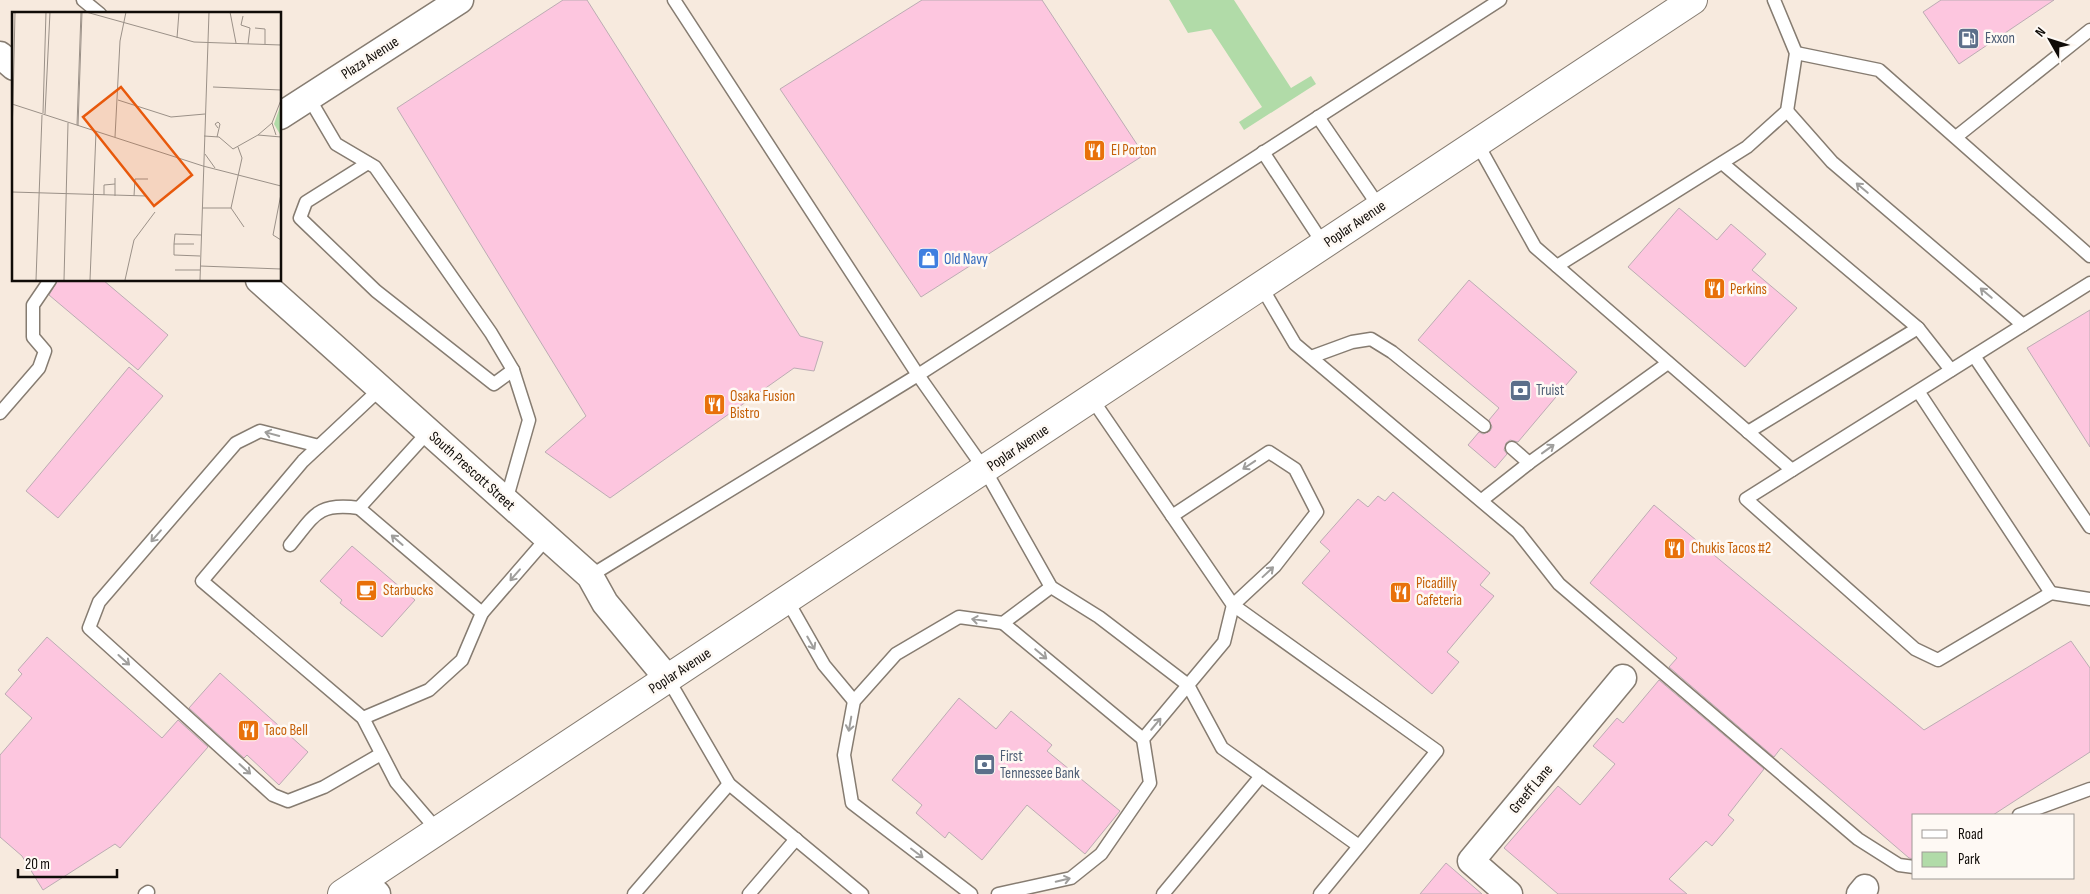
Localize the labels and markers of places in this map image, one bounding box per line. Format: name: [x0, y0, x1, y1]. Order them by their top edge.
fuel station icon: Exxon: [1957, 26, 1981, 50]
place label: Exxon: [1985, 29, 2015, 48]
restaurant icon: El Porton: [1083, 138, 1107, 162]
place label: El Porton: [1111, 141, 1157, 160]
shop icon: Old Navy: [916, 247, 940, 271]
place label: Old Navy: [944, 250, 988, 269]
restaurant icon: Perkins: [1702, 277, 1726, 301]
place label: Perkins: [1730, 280, 1767, 299]
bank icon: Truist: [1508, 378, 1532, 402]
place label: Truist: [1536, 381, 1565, 400]
place label: Osaka Fusion Bistro: [730, 387, 795, 423]
restaurant icon: Osaka Fusion Bistro: [702, 393, 726, 417]
restaurant icon: Chukis Tacos #2: [1663, 536, 1687, 560]
place label: Chukis Tacos #2: [1691, 539, 1771, 558]
place label: Picadilly Cafeteria: [1416, 574, 1462, 610]
cafe icon: Starbucks: [355, 578, 379, 602]
restaurant icon: Picadilly Cafeteria: [1388, 580, 1412, 604]
place label: Starbucks: [383, 581, 433, 600]
restaurant icon: Taco Bell: [236, 718, 260, 742]
place label: Taco Bell: [264, 721, 308, 740]
place label: First Tennessee Bank: [1000, 747, 1080, 783]
bank icon: First Tennessee Bank: [972, 753, 996, 777]

